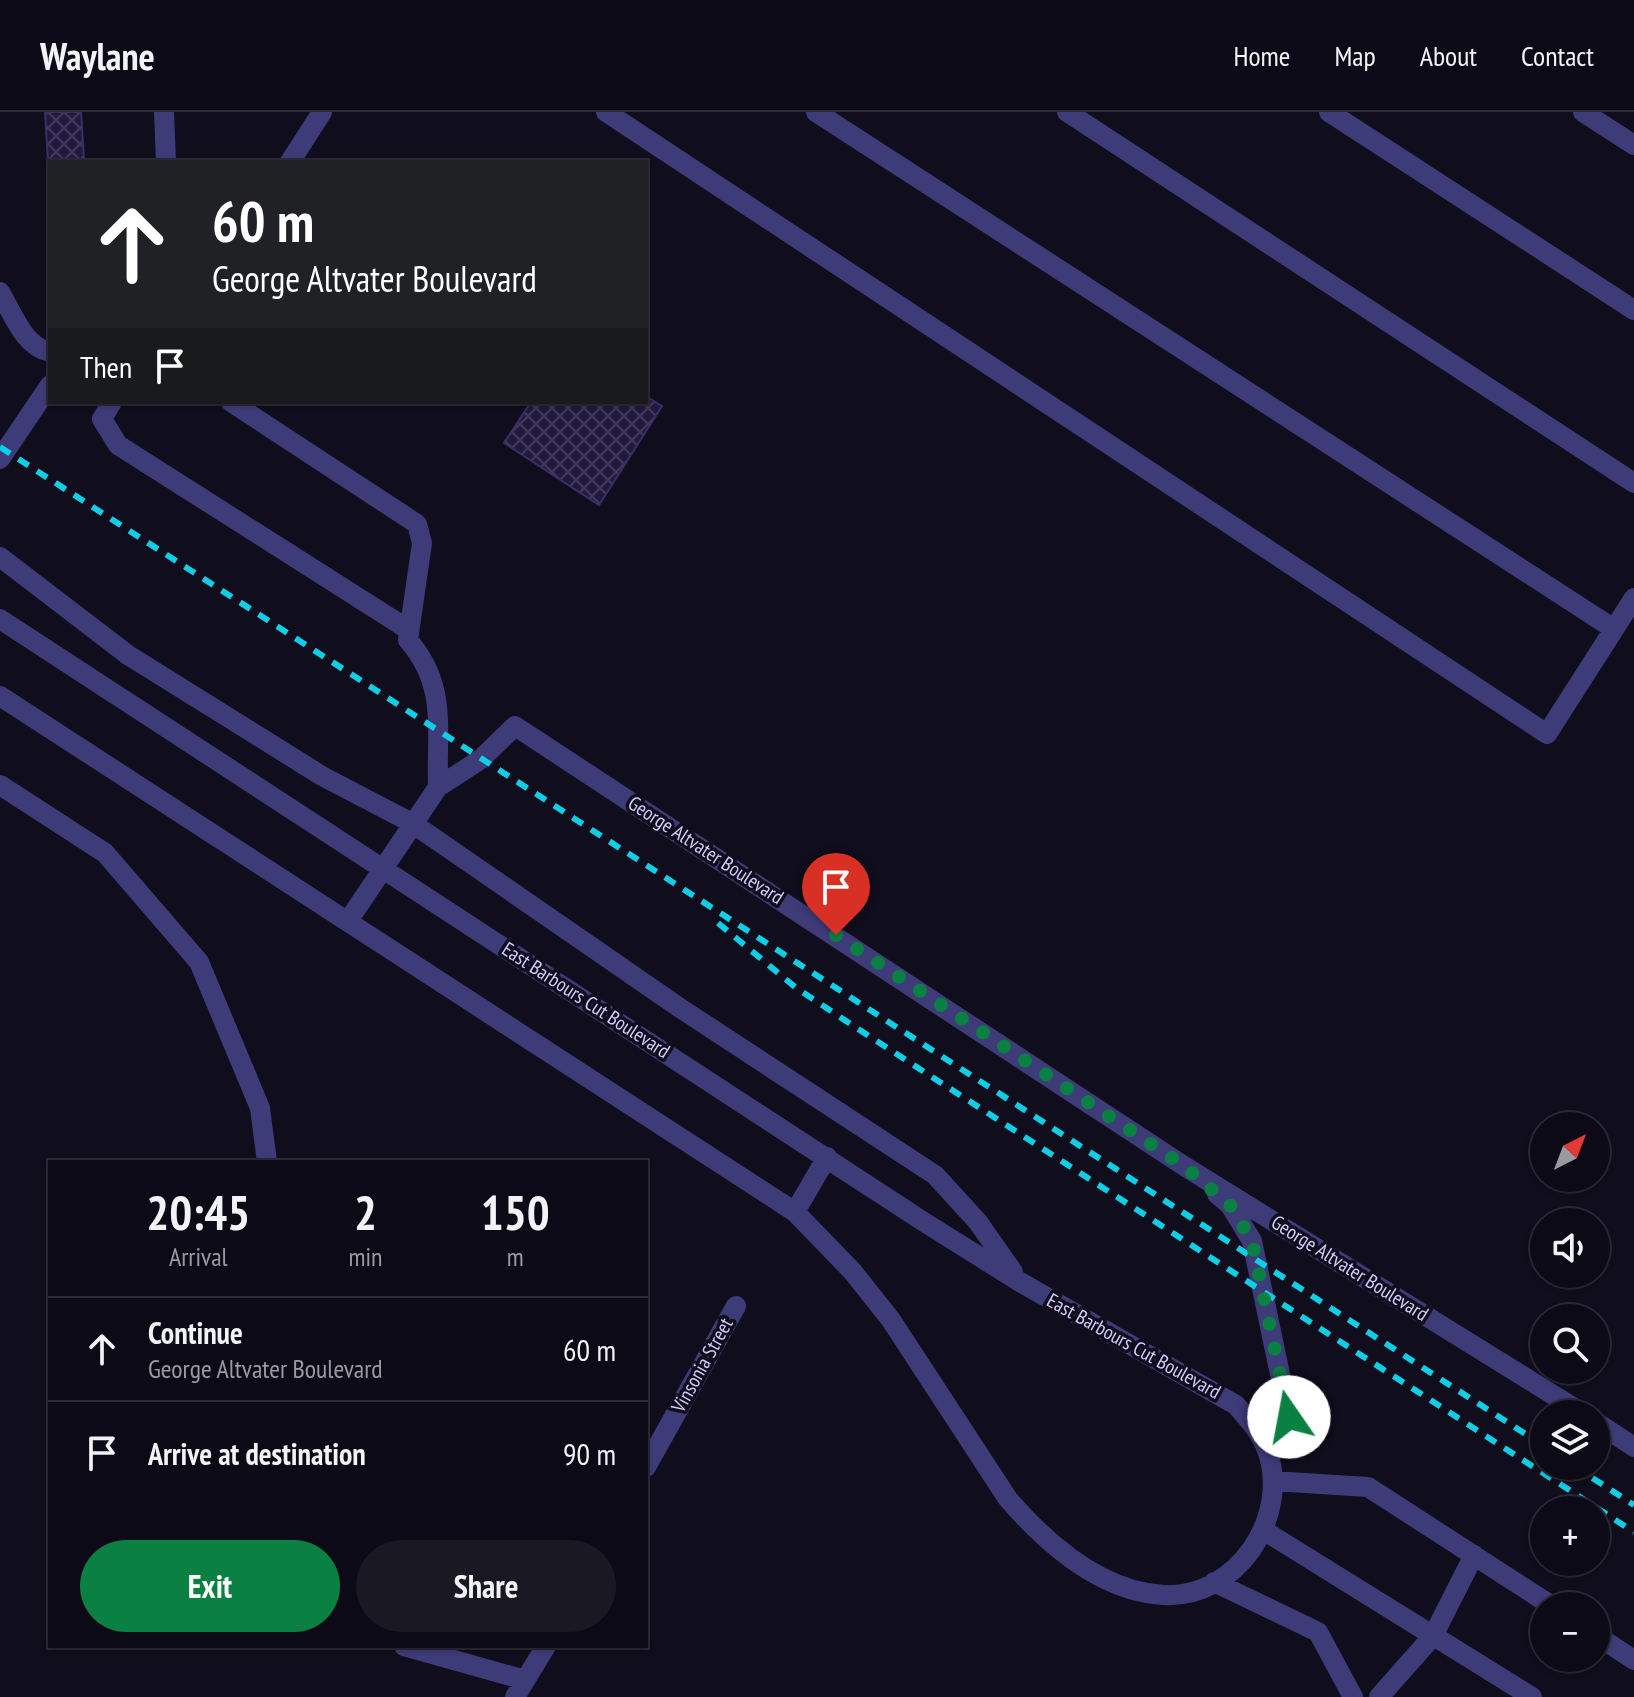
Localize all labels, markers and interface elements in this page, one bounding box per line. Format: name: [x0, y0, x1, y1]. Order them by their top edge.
text: Waylane: [40, 31, 155, 80]
text: Home: [1234, 37, 1290, 74]
text: Map: [1334, 37, 1376, 74]
text: About: [1420, 37, 1477, 74]
text: Contact: [1521, 37, 1594, 74]
text: 60 m: [212, 185, 314, 257]
icon: ahead: [80, 192, 184, 296]
text: George Altvater Boulevard: [212, 255, 537, 302]
icon: arrive: [148, 344, 192, 388]
text: Then: [80, 347, 132, 386]
street label: George Altvater Boulevard: [623, 790, 789, 910]
pin: [802, 853, 870, 935]
icon: arrive: [814, 865, 858, 909]
street label: East Barbours Cut Boulevard: [497, 936, 675, 1064]
north arrow: [1530, 1112, 1610, 1192]
map controls: [1530, 1112, 1610, 1672]
text: 20:45: [146, 1181, 250, 1243]
text: 2: [354, 1181, 377, 1243]
text: 150: [481, 1181, 550, 1243]
button: sound: [1530, 1208, 1610, 1288]
street label: George Altvater Boulevard: [1267, 1209, 1433, 1327]
text: Arrival: [169, 1240, 228, 1273]
text: min: [348, 1240, 382, 1273]
text: m: [507, 1240, 524, 1273]
street label: East Barbours Cut Boulevard: [1042, 1287, 1226, 1405]
button: search: [1530, 1304, 1610, 1384]
text: Continue: [148, 1313, 243, 1352]
street label: Vinsonia Street: [665, 1313, 739, 1418]
icon: ahead: [80, 1327, 124, 1371]
text: 60 m: [563, 1330, 616, 1369]
text: George Altvater Boulevard: [148, 1352, 383, 1385]
position arrow: [1247, 1375, 1331, 1459]
button: layers: [1530, 1400, 1610, 1480]
icon: arrive: [80, 1431, 124, 1475]
text: Arrive at destination: [148, 1434, 366, 1473]
text: 90 m: [563, 1434, 616, 1473]
button: +: [1530, 1496, 1610, 1576]
button: Exit: [80, 1540, 340, 1632]
button: Share: [356, 1540, 616, 1632]
button: −: [1530, 1592, 1610, 1672]

